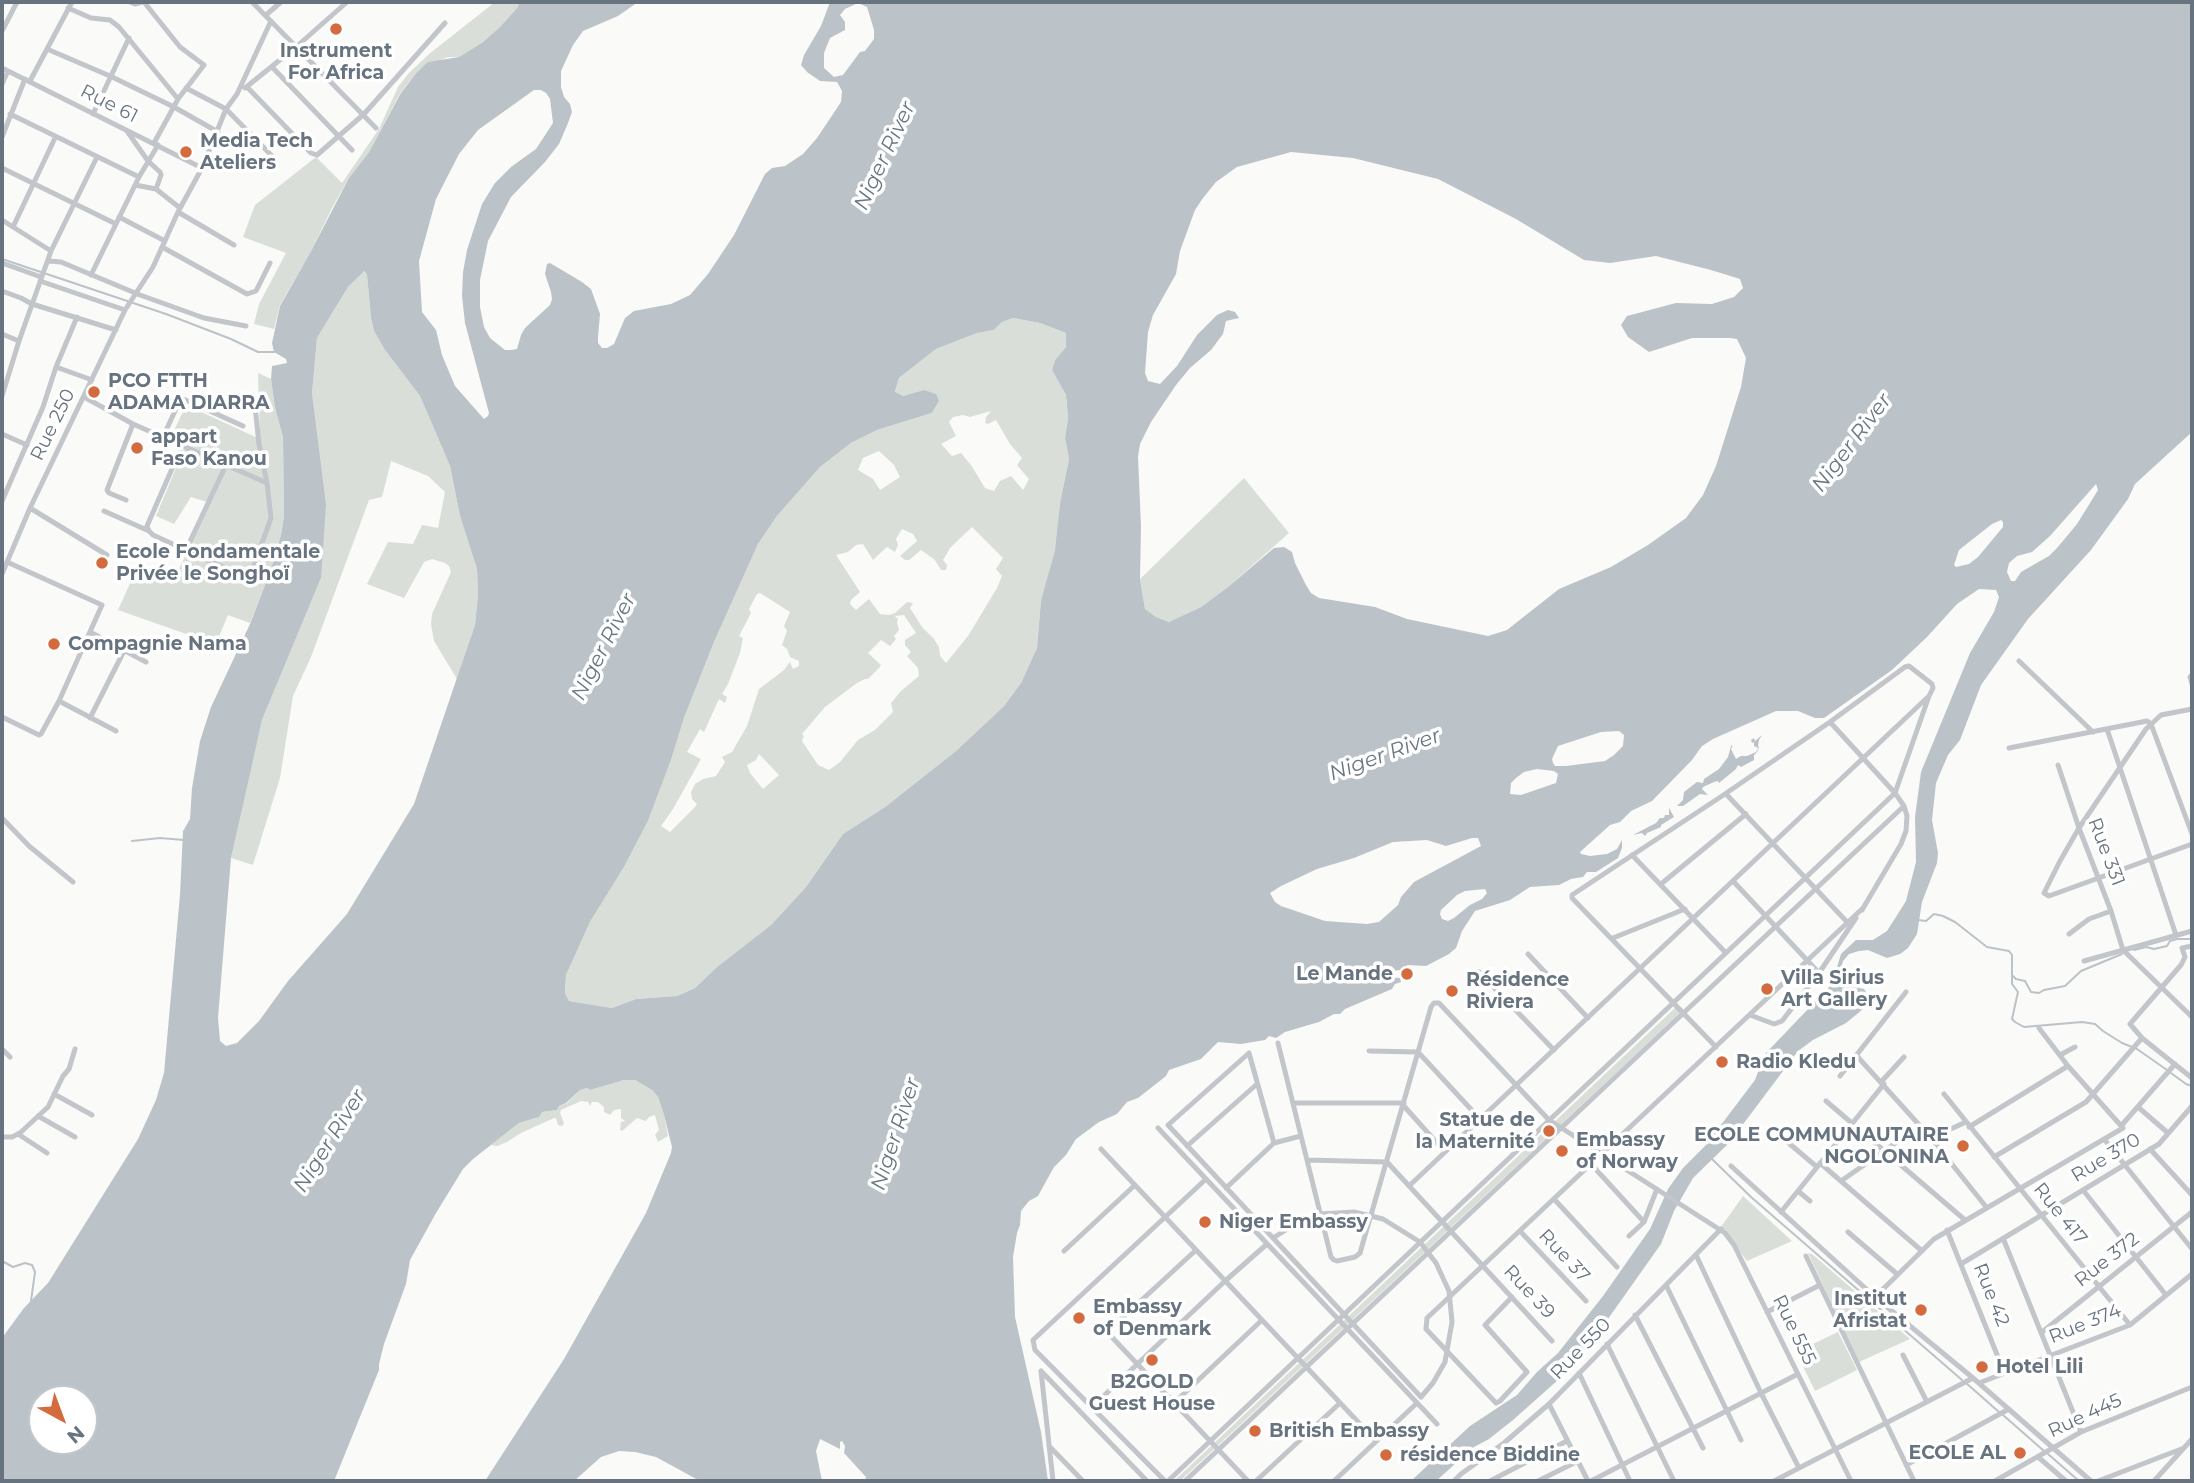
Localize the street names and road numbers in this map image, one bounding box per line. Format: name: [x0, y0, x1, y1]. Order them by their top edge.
street label: Rue 61: [76, 80, 142, 128]
street label: Rue 250: [26, 385, 80, 465]
street label: Rue 331: [2083, 815, 2129, 889]
street label: Rue 370: [2067, 1128, 2145, 1188]
street label: Rue 417: [2028, 1178, 2092, 1250]
street label: Rue 37: [1534, 1225, 1594, 1287]
street label: Rue 372: [2070, 1228, 2144, 1292]
street label: Rue 39: [1498, 1260, 1560, 1324]
street label: Rue 42: [1968, 1260, 2014, 1330]
street label: Rue 555: [1767, 1291, 1821, 1369]
street label: Rue 374: [2046, 1299, 2124, 1349]
street label: Rue 550: [1546, 1313, 1616, 1385]
street label: Rue 445: [2044, 1389, 2126, 1443]

